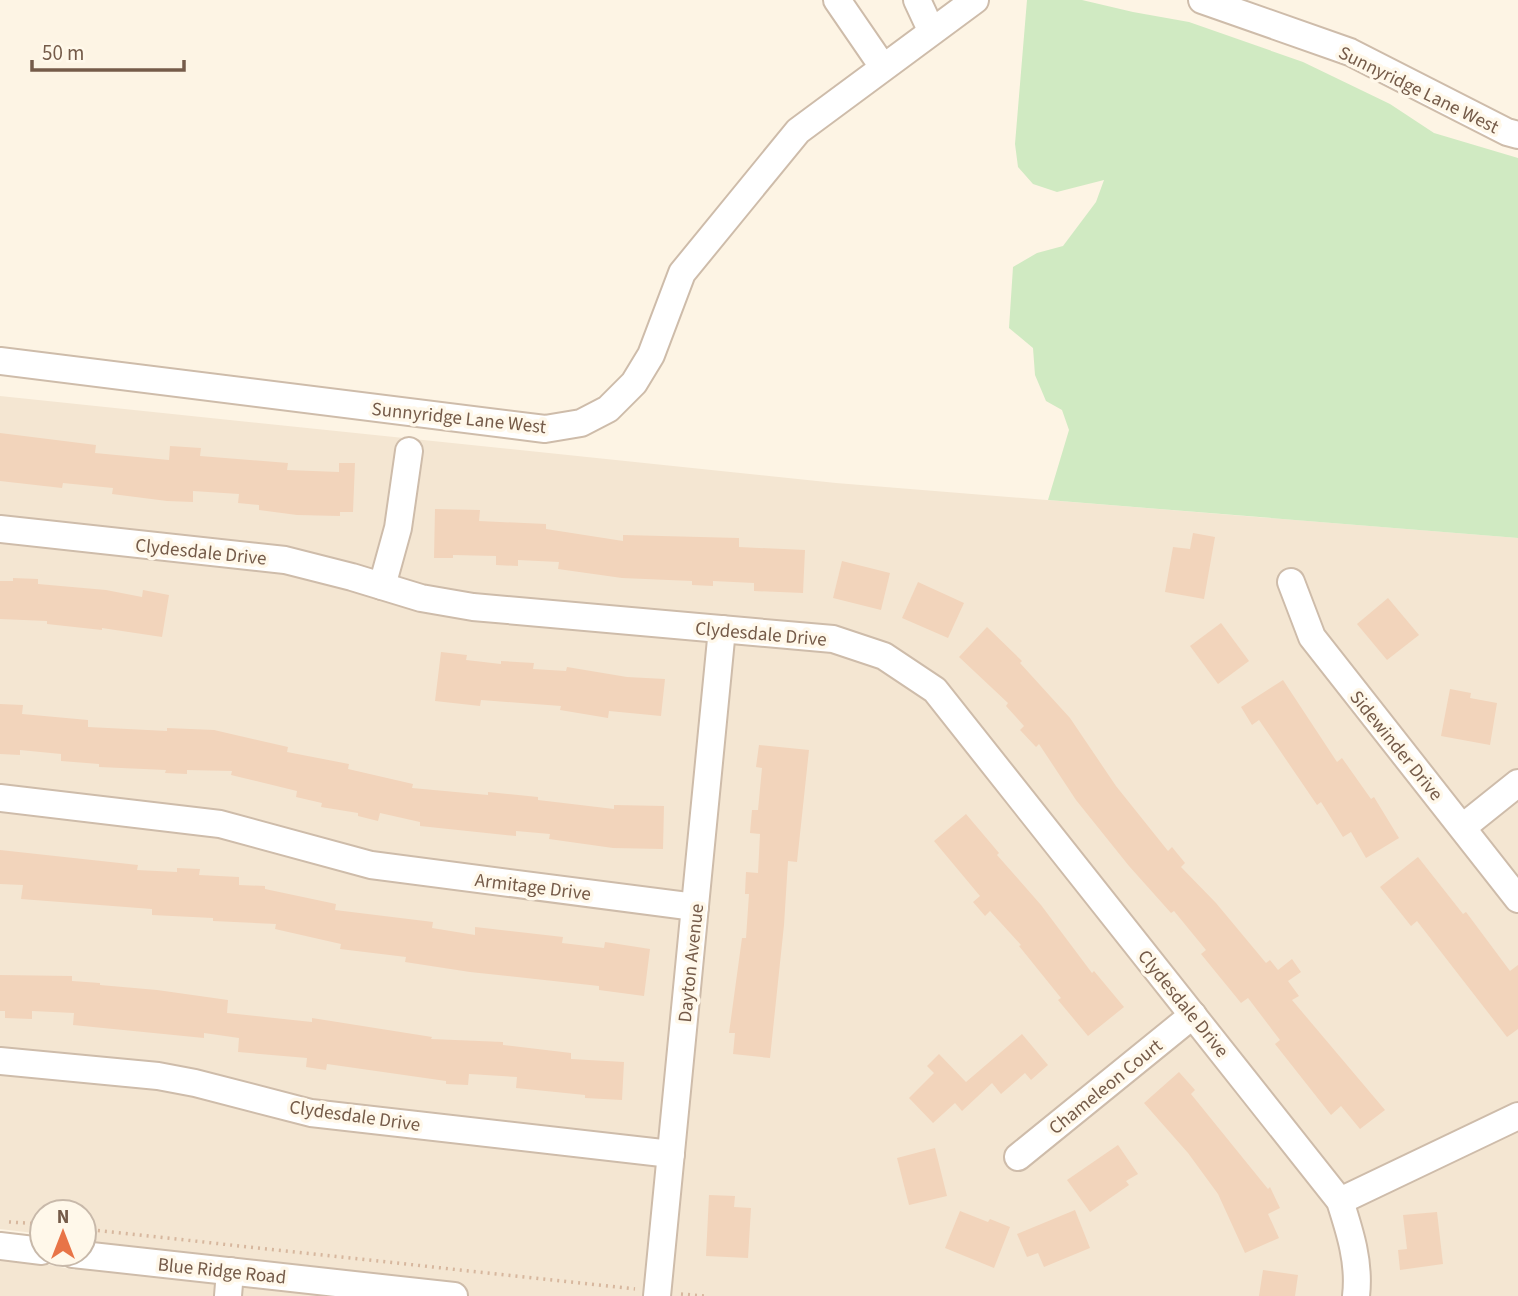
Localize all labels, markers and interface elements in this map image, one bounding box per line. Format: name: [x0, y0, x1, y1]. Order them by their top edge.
scale bar: [32, 28, 184, 72]
text: 50 m: [42, 38, 84, 68]
street label: Sunnyridge Lane West: [1334, 40, 1504, 141]
street label: Sunnyridge Lane West: [370, 396, 548, 441]
street label: Clydesdale Drive: [134, 532, 268, 573]
street label: Clydesdale Drive: [694, 615, 828, 654]
street label: Sidewinder Drive: [1343, 685, 1449, 807]
street label: Armitage Drive: [473, 867, 592, 908]
street label: Dayton Avenue: [672, 902, 711, 1024]
street label: Clydesdale Drive: [1131, 944, 1235, 1064]
street label: Chameleon Court: [1043, 1033, 1169, 1141]
street label: Clydesdale Drive: [288, 1094, 422, 1139]
north arrow: [28, 1198, 98, 1268]
text: N: [57, 1204, 69, 1231]
street label: Blue Ridge Road: [156, 1251, 287, 1292]

